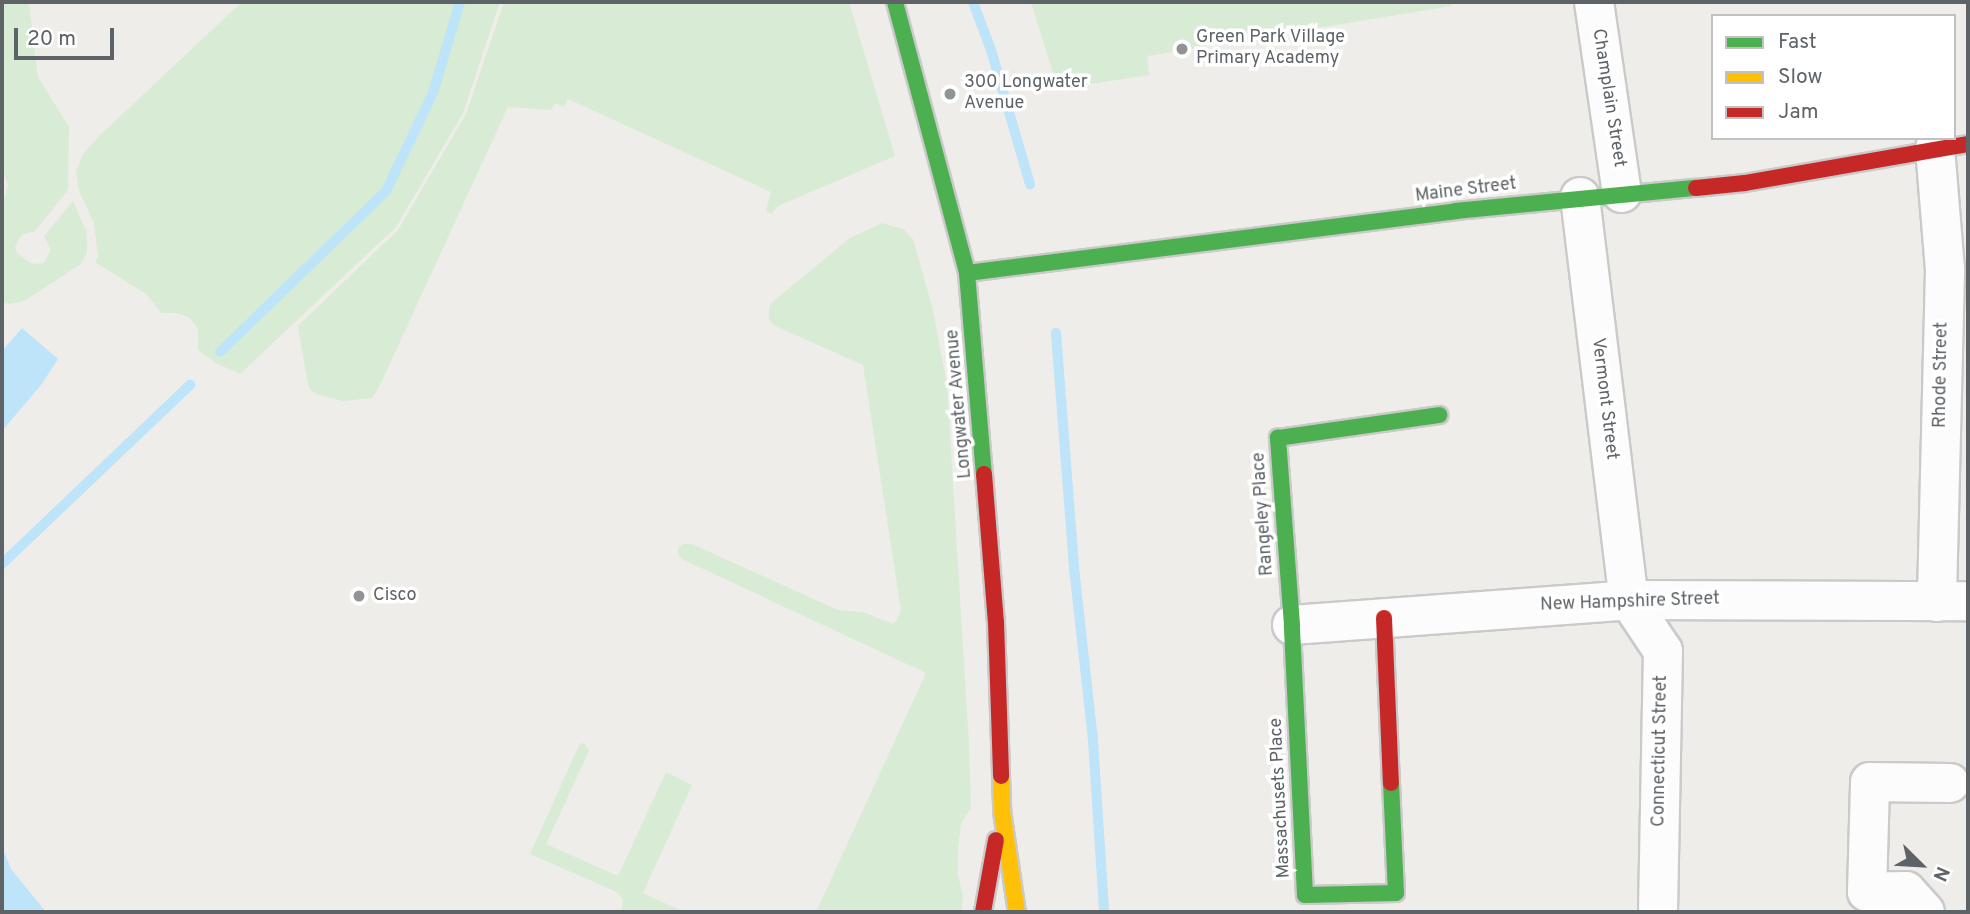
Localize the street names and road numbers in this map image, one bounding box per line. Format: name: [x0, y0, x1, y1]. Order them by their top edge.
street label: Champlain Street: [1586, 27, 1630, 169]
street label: Maine Street: [1414, 174, 1518, 208]
street label: Rhode Street: [1930, 322, 1954, 428]
street label: Longwater Avenue: [943, 328, 977, 480]
street label: Vermont Street: [1586, 337, 1622, 461]
street label: Rangeley Place: [1249, 451, 1279, 577]
street label: New Hampshire Street: [1540, 589, 1720, 617]
street label: Connecticut Street: [1649, 675, 1673, 827]
street label: Massachusets Place: [1266, 717, 1296, 879]

